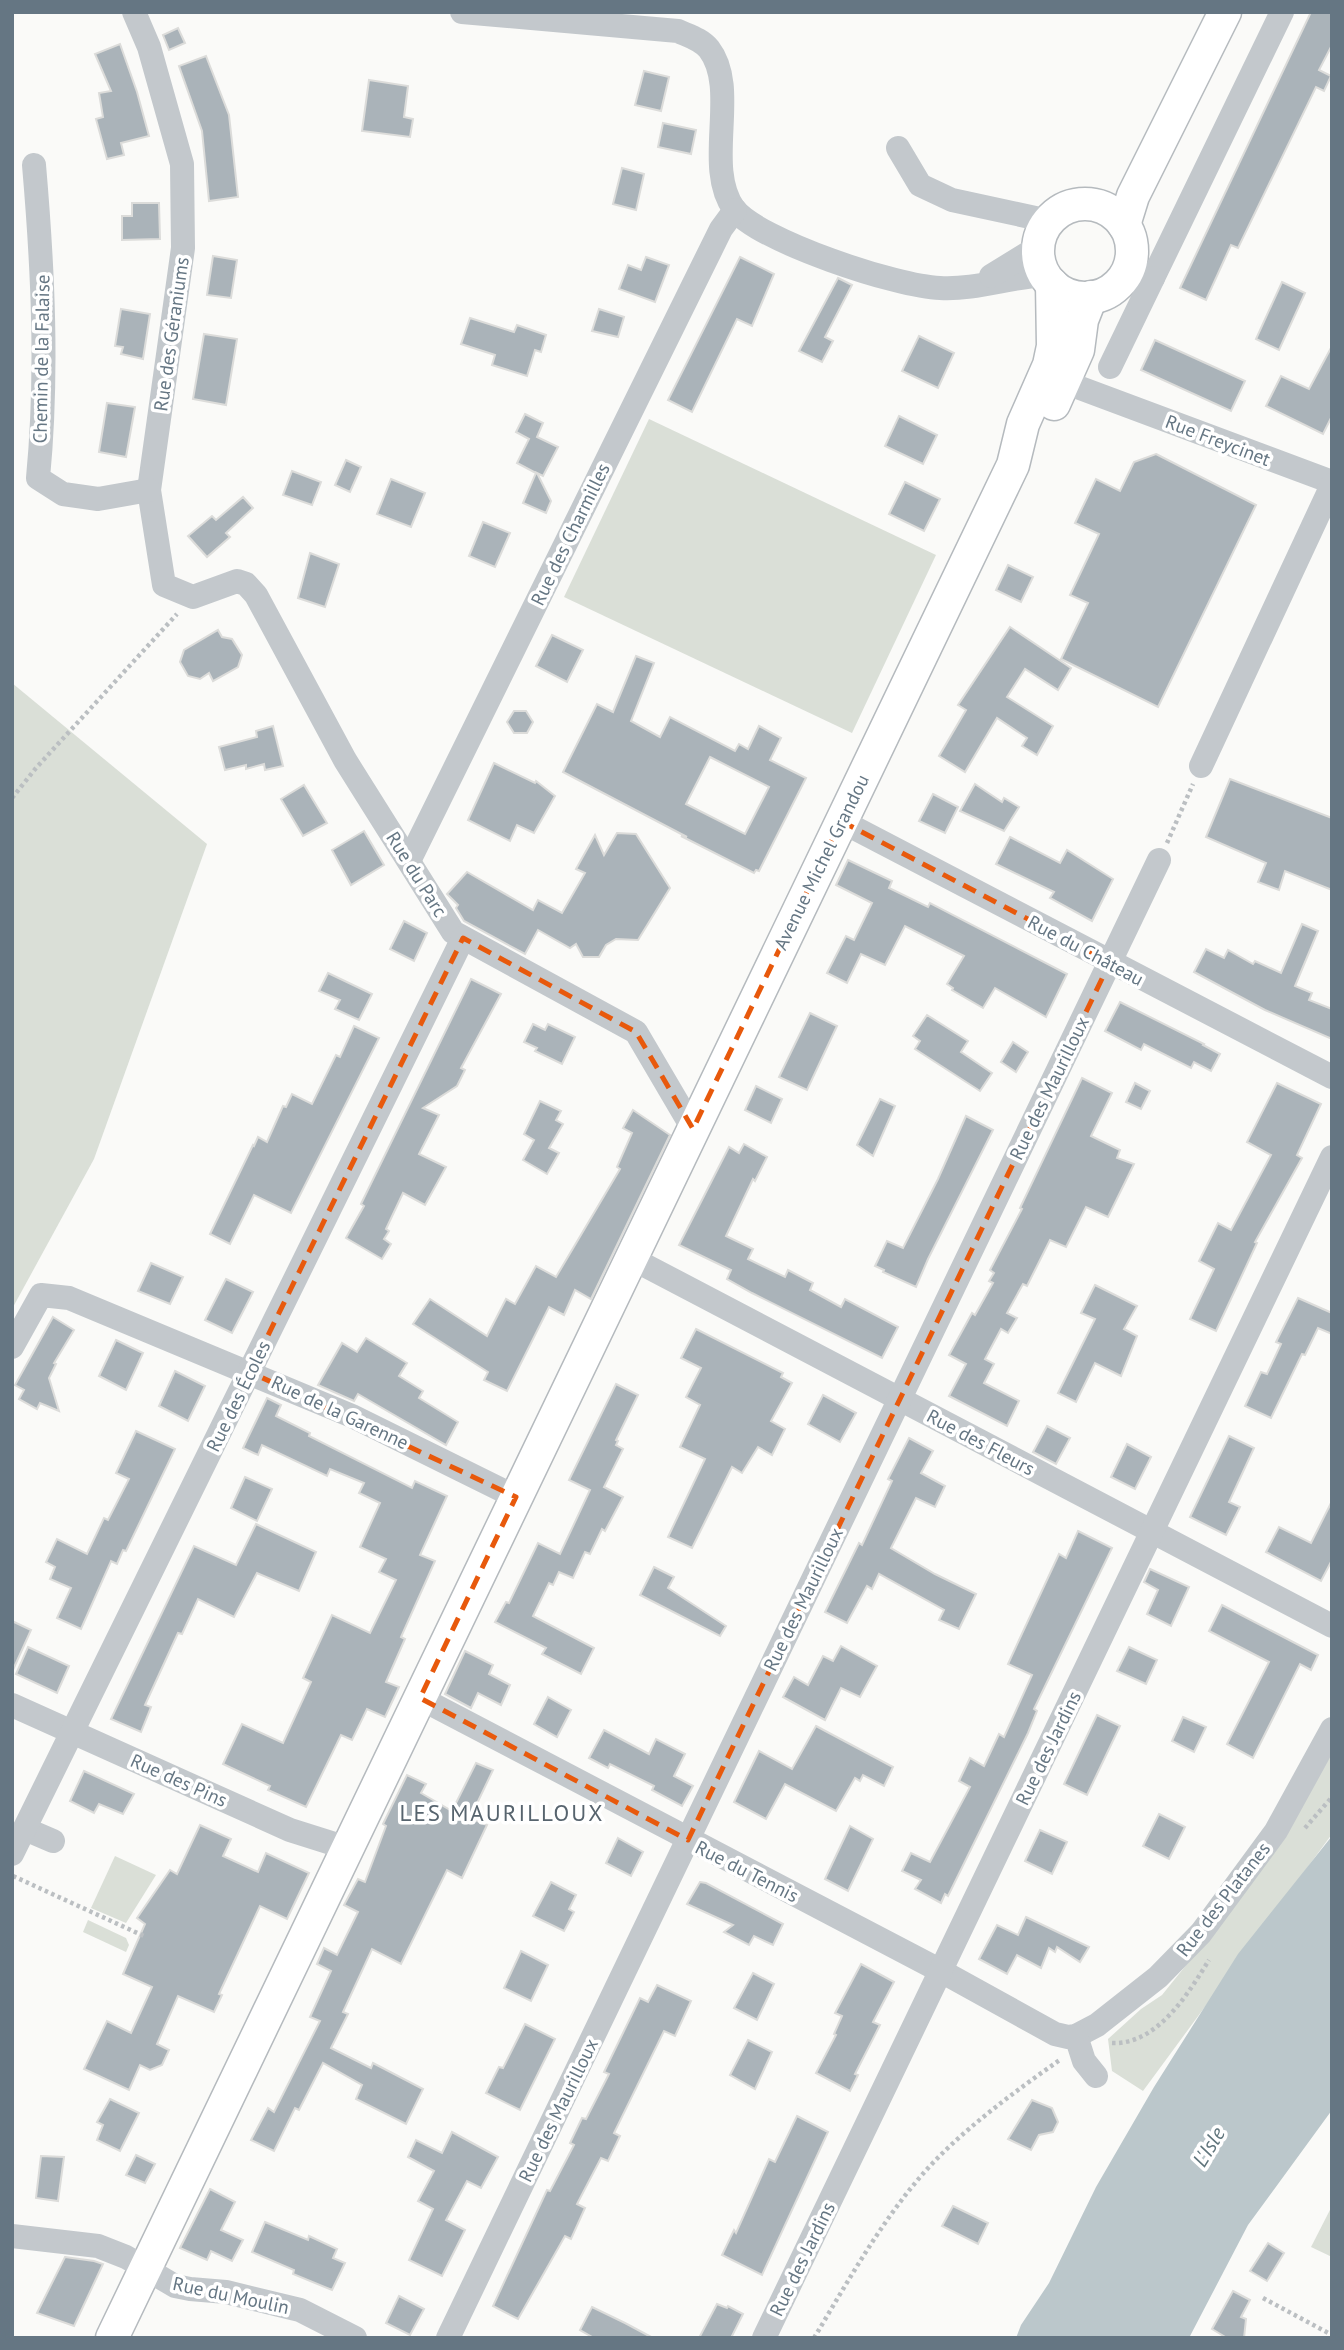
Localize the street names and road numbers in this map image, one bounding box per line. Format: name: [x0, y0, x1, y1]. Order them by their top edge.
street label: Rue des Géraniums: [148, 255, 194, 413]
street label: Chemin de la Falaise: [28, 274, 54, 444]
street label: Rue Freycinet: [1162, 409, 1274, 471]
street label: Rue des Charmilles: [525, 459, 615, 609]
street label: Avenue Michel Grandou: [768, 770, 874, 954]
street label: Rue du Parc: [381, 827, 453, 921]
street label: Rue du Château: [1024, 909, 1148, 991]
street label: Rue des Maurilloux: [1004, 1012, 1094, 1164]
street label: Rue des Écoles: [201, 1336, 275, 1456]
street label: Rue de la Garenne: [268, 1370, 412, 1454]
street label: Rue des Fleurs: [923, 1404, 1039, 1480]
street label: Rue des Maurilloux: [758, 1523, 848, 1675]
street label: Rue des Jardins: [1010, 1687, 1086, 1809]
street label: Rue des Pins: [127, 1748, 231, 1812]
street label: Rue du Tennis: [691, 1835, 803, 1907]
street label: Rue des Platanes: [1171, 1837, 1275, 1961]
street label: Rue des Maurilloux: [513, 2034, 603, 2186]
street label: Rue des Jardins: [764, 2198, 840, 2320]
street label: Rue du Moulin: [171, 2271, 291, 2319]

